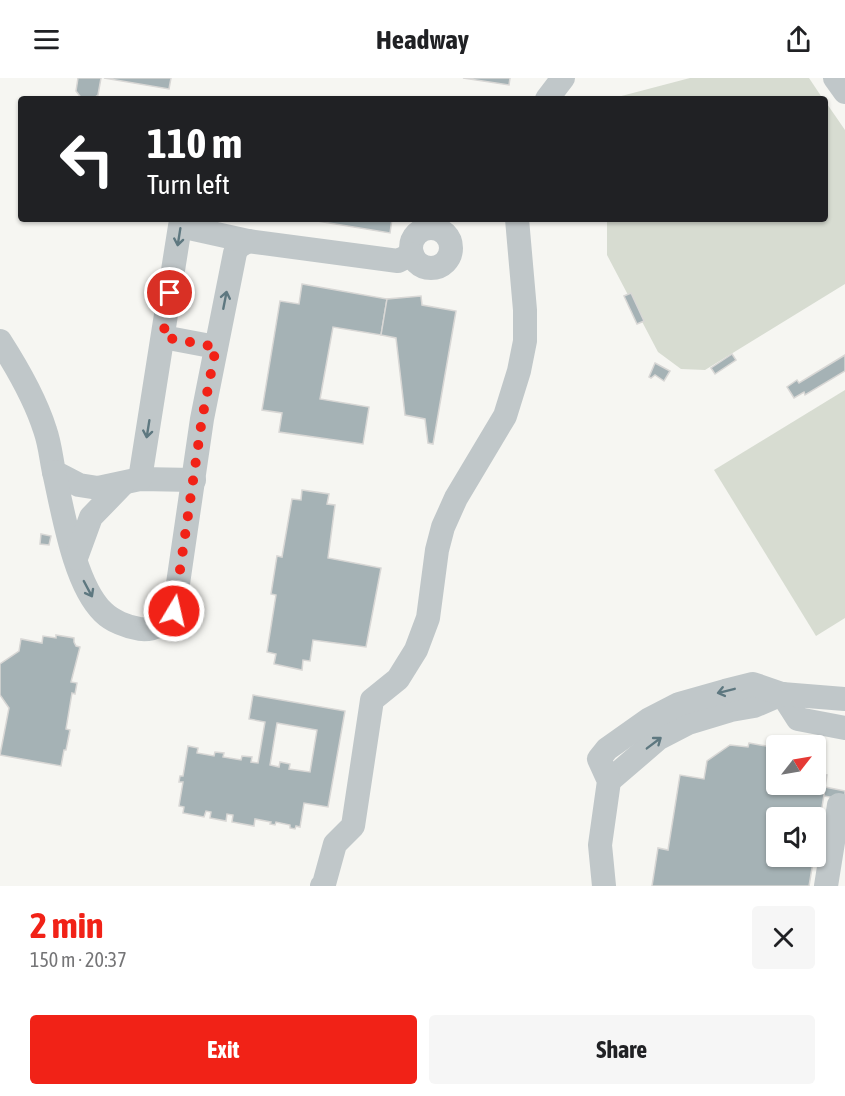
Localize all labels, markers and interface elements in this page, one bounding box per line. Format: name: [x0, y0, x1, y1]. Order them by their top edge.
icon: menu: [30, 23, 63, 56]
icon: share: [782, 23, 815, 56]
text: Headway: [376, 24, 469, 55]
text: 110 m: [147, 119, 242, 167]
icon: left: [48, 120, 126, 198]
text: Turn left: [147, 169, 230, 200]
one-way arrow: [173, 226, 184, 246]
pin: [144, 267, 195, 318]
icon: arrive: [153, 276, 186, 309]
one-way arrow: [220, 291, 231, 311]
one-way arrow: [142, 419, 153, 438]
one-way arrow: [83, 579, 94, 597]
position arrow: [142, 579, 206, 643]
one-way arrow: [716, 685, 735, 697]
north arrow: [766, 735, 826, 795]
map controls: [766, 735, 826, 867]
one-way arrow: [645, 737, 661, 749]
button: sound: [766, 807, 826, 867]
text: 2 min: [30, 904, 104, 946]
button: close: [752, 906, 815, 969]
text: 150 m · 20:37: [30, 948, 127, 971]
button: Exit: [30, 1015, 417, 1084]
button: Share: [429, 1015, 815, 1084]

